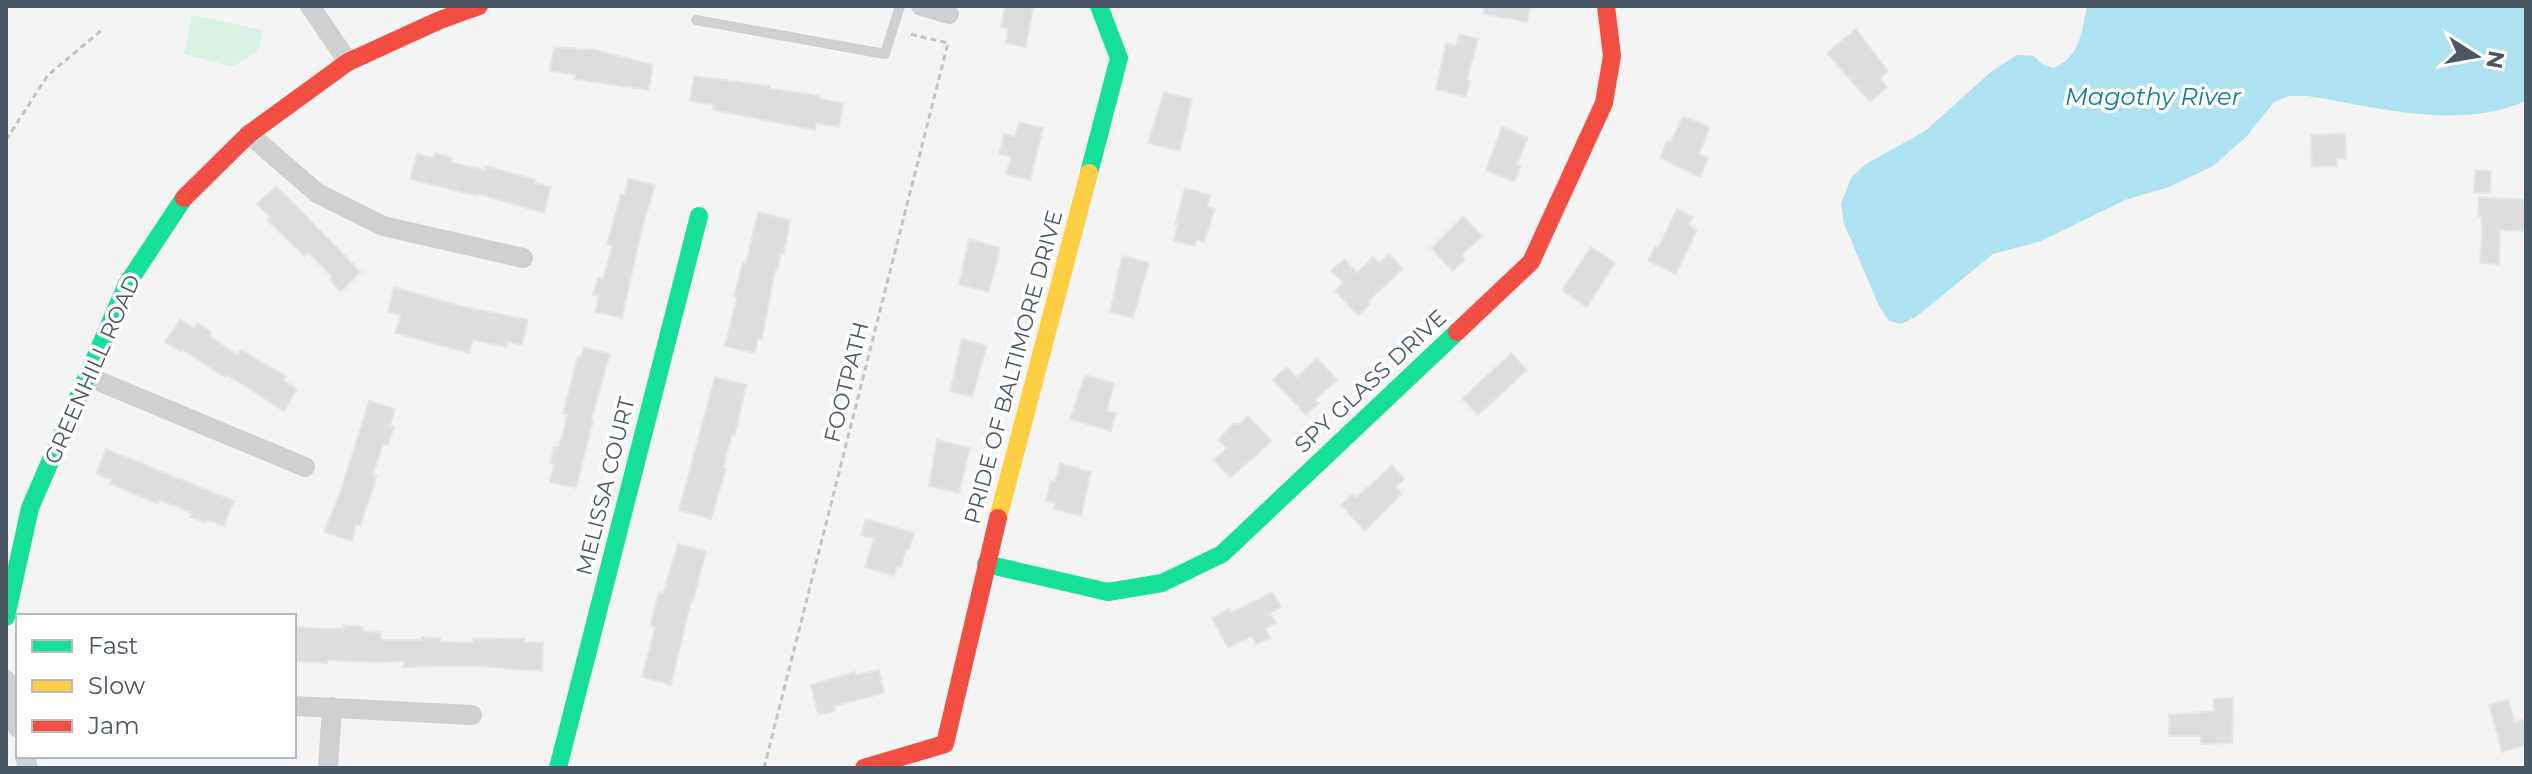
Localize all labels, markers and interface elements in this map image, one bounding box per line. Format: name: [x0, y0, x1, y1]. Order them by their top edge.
north arrow: [2436, 16, 2516, 96]
text: N: [2480, 48, 2510, 71]
water label: Magothy River: [2065, 82, 2242, 111]
street label: PRIDE OF BALTIMORE DRIVE: [959, 207, 1068, 527]
street label: GREENHILL ROAD: [39, 270, 146, 468]
street label: SPY GLASS DRIVE: [1289, 304, 1452, 459]
street label: FOOTPATH: [818, 319, 875, 445]
street label: MELISSA COURT: [570, 394, 641, 578]
legend: [16, 614, 296, 758]
text: Fast: [88, 631, 139, 660]
text: Slow: [88, 671, 145, 700]
text: Jam: [87, 711, 140, 740]

